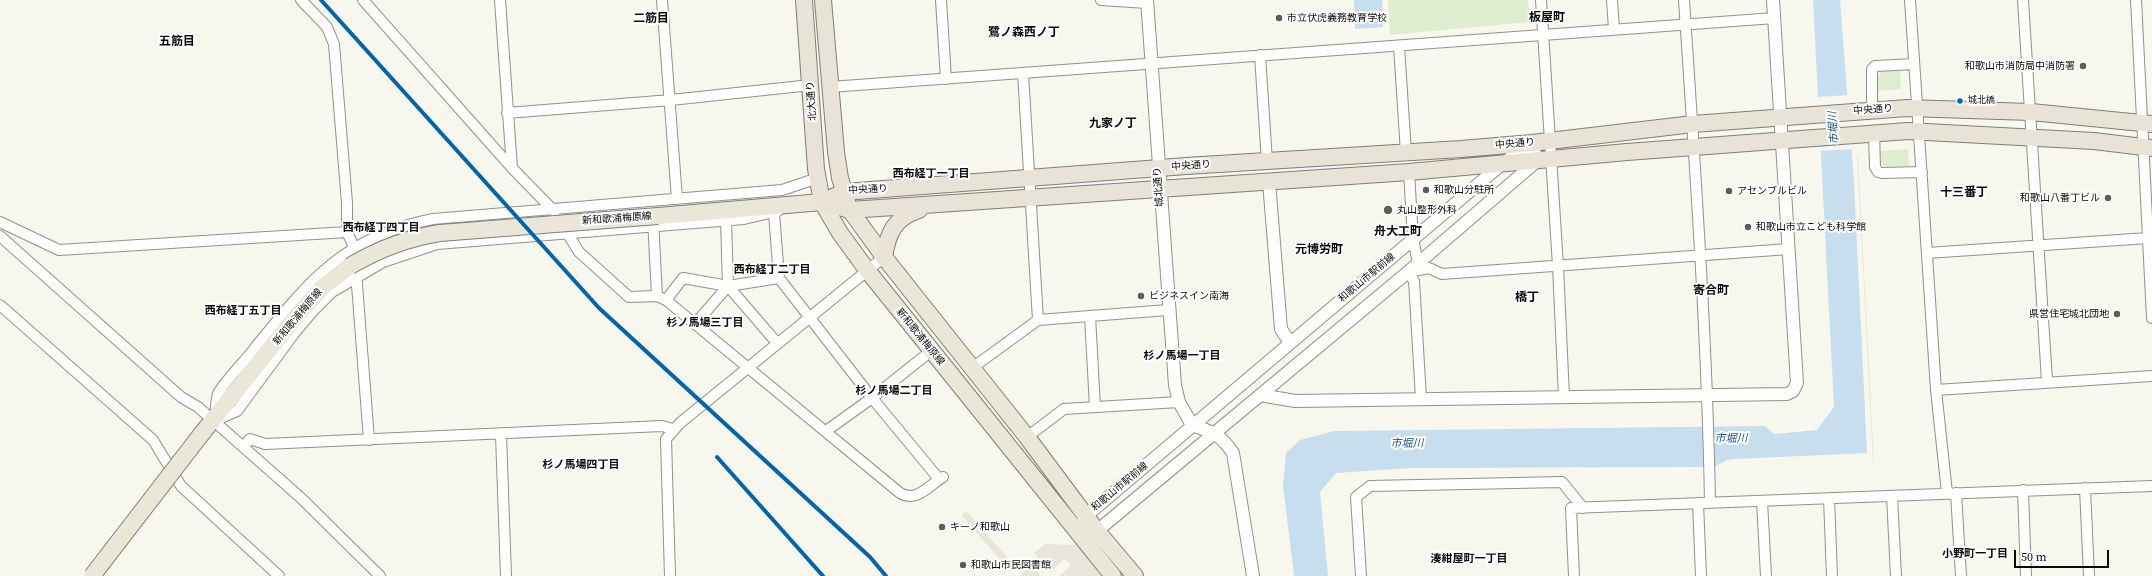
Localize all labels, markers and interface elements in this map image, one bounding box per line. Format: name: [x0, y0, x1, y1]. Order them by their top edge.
district label: 板屋町: [1529, 11, 1565, 25]
district label: 二筋目: [633, 12, 669, 26]
place label: 市立伏虎義務教育学校: [1287, 12, 1387, 24]
marker: 市立伏虎義務教育学校: [1274, 13, 1284, 23]
district label: 鷺ノ森西ノ丁: [988, 26, 1060, 40]
district label: 五筋目: [159, 35, 195, 49]
place label: 和歌山市消防局中消防署: [1965, 60, 2075, 72]
marker: 和歌山市消防局中消防署: [2078, 61, 2088, 71]
street label: 北大通り: [805, 81, 819, 121]
marker: 城北橋: [1955, 96, 1965, 106]
place label: 城北橋: [1968, 96, 1995, 106]
street label: 中央通り: [1853, 103, 1893, 117]
water label: 市堀川: [1826, 111, 1842, 145]
district label: 九家ノ丁: [1089, 117, 1137, 131]
street label: 中央通り: [1495, 136, 1535, 152]
street label: 中央通り: [1171, 159, 1211, 173]
district label: 西布経丁一丁目: [893, 167, 969, 181]
street label: 城北通り: [1152, 167, 1166, 207]
street label: 中央通り: [848, 183, 888, 197]
place label: 和歌山分駐所: [1434, 184, 1494, 196]
marker: 和歌山分駐所: [1421, 185, 1431, 195]
place label: アセンブルビル: [1737, 185, 1807, 197]
marker: アセンブルビル: [1724, 186, 1734, 196]
district label: 十三番丁: [1940, 186, 1988, 200]
place label: 和歌山八番丁ビル: [2020, 192, 2100, 204]
marker: 和歌山八番丁ビル: [2103, 193, 2113, 203]
marker: 丸山整形外科: [1382, 204, 1394, 216]
place label: 丸山整形外科: [1397, 204, 1457, 216]
street label: 新和歌浦梅原線: [582, 211, 652, 227]
district label: 西布経丁四丁目: [343, 221, 419, 235]
place label: 和歌山市立こども科学館: [1756, 221, 1866, 233]
marker: 和歌山市立こども科学館: [1743, 222, 1753, 232]
district label: 舟大工町: [1374, 225, 1422, 239]
district label: 元博労町: [1295, 243, 1343, 257]
street label: 和歌山市駅前線: [1336, 251, 1398, 305]
district label: 西布経丁二丁目: [734, 263, 810, 277]
district label: 寄合町: [1693, 284, 1729, 298]
street label: 新和歌浦梅原線: [271, 286, 325, 348]
place label: ビジネスイン南海: [1149, 290, 1229, 302]
marker: ビジネスイン南海: [1136, 291, 1146, 301]
district label: 橋丁: [1515, 291, 1539, 305]
district label: 西布経丁五丁目: [205, 304, 281, 318]
street label: 新和歌浦梅原線: [893, 306, 947, 368]
place label: 県営住宅城北団地: [2029, 308, 2109, 320]
marker: 県営住宅城北団地: [2112, 309, 2122, 319]
district label: 杉ノ馬場三丁目: [667, 316, 743, 330]
district label: 杉ノ馬場一丁目: [1144, 349, 1220, 363]
district label: 杉ノ馬場二丁目: [856, 384, 932, 398]
water label: 市堀川: [1714, 432, 1748, 446]
water label: 市堀川: [1390, 437, 1424, 451]
district label: 杉ノ馬場四丁目: [543, 458, 619, 472]
street label: 和歌山市駅前線: [1089, 460, 1151, 514]
place label: キーノ和歌山: [950, 521, 1010, 533]
marker: キーノ和歌山: [937, 522, 947, 532]
scale bar: [2016, 542, 2111, 568]
district label: 小野町一丁目: [1942, 547, 2008, 561]
text: 50 m: [2021, 549, 2047, 565]
district label: 湊紺屋町一丁目: [1431, 552, 1507, 566]
place label: 和歌山市民図書館: [971, 559, 1051, 571]
marker: 和歌山市民図書館: [958, 560, 968, 570]

